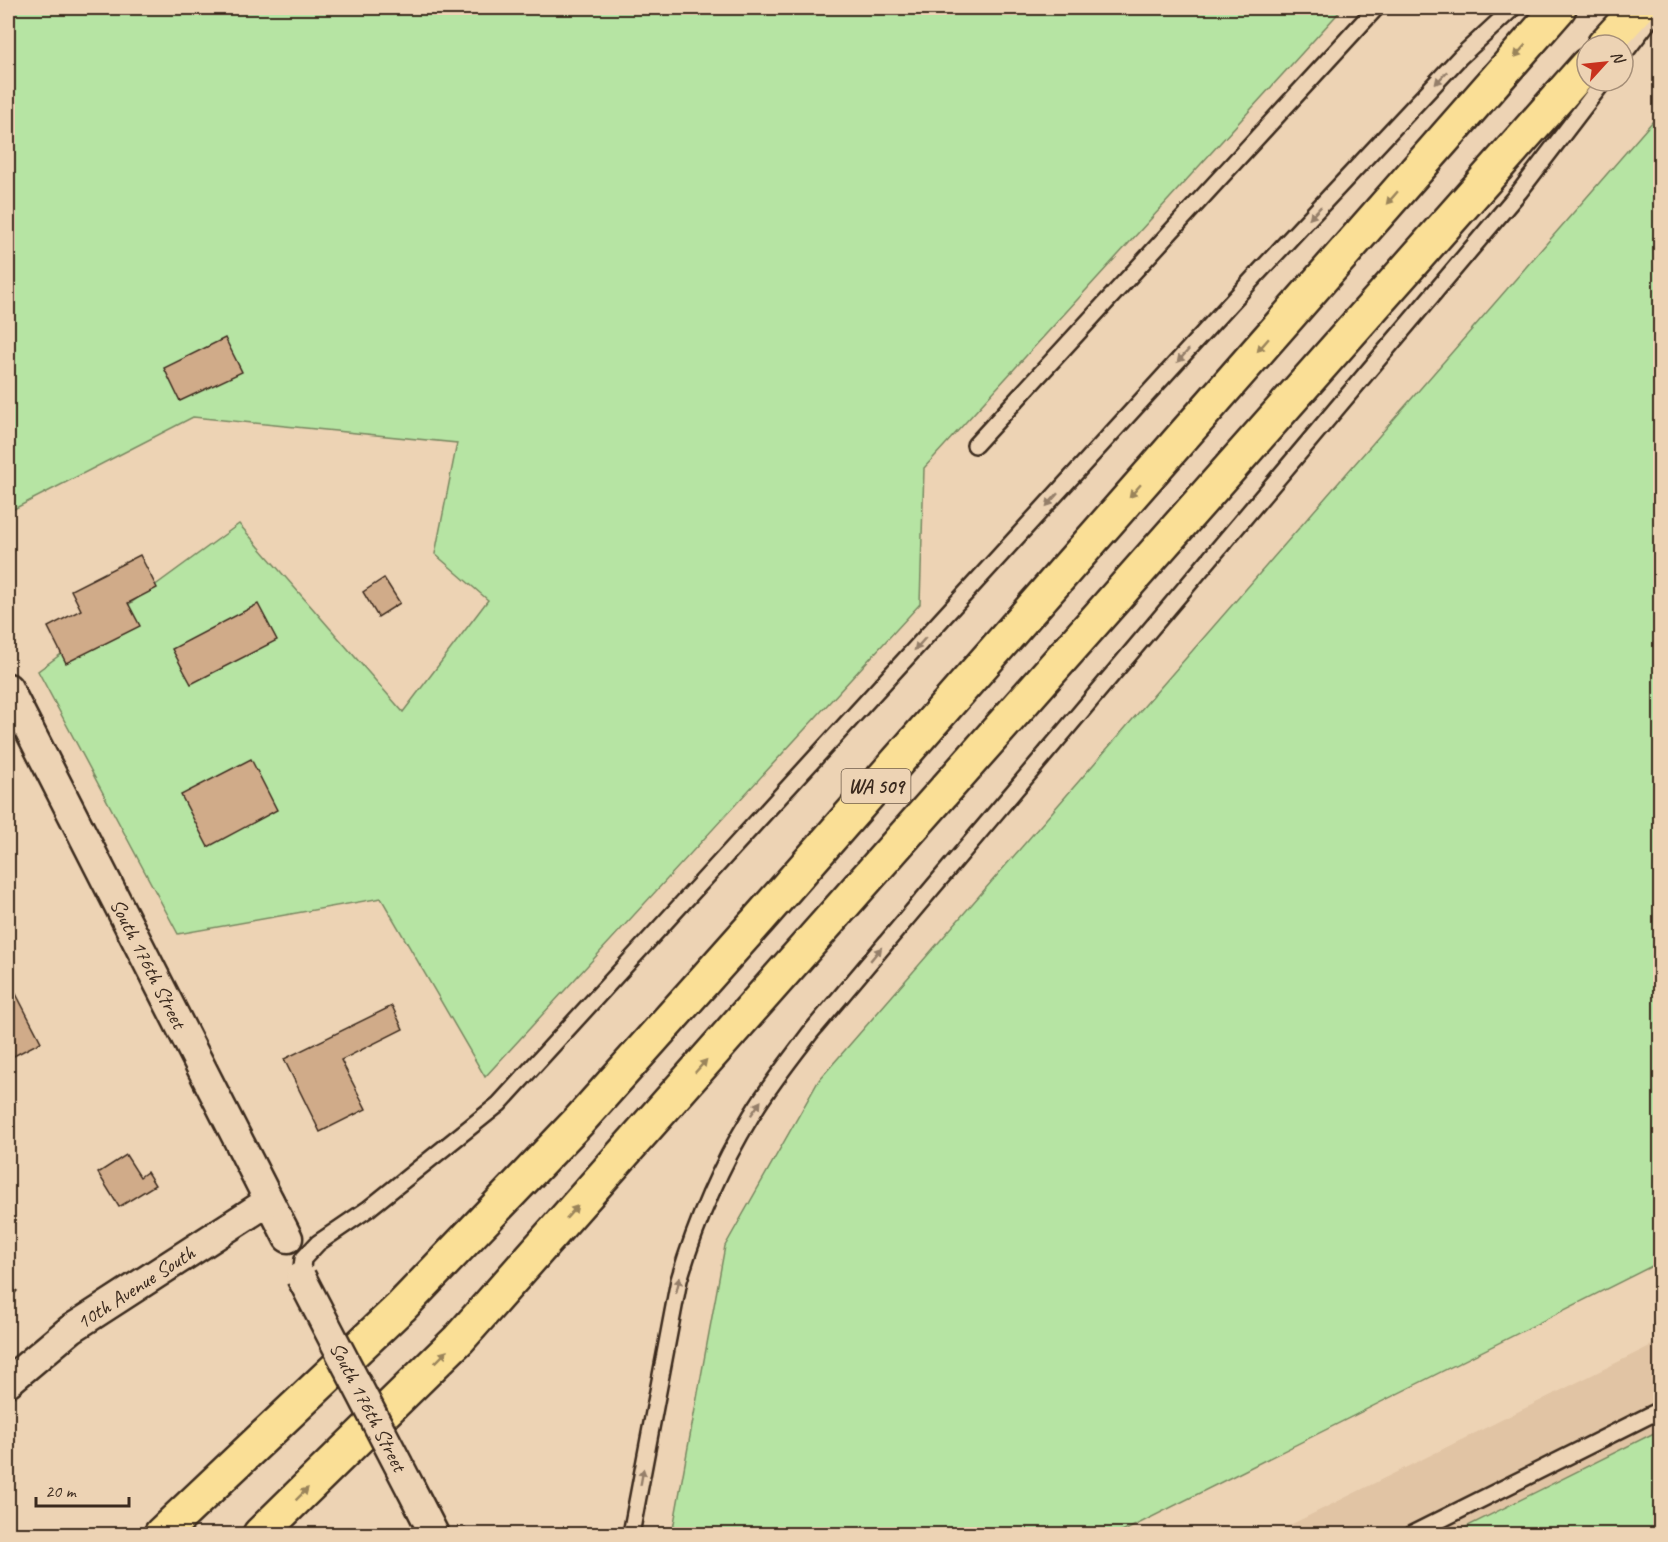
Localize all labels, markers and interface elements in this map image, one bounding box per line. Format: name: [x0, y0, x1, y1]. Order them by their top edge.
north arrow: [1575, 33, 1635, 93]
one-way arrow: [1513, 44, 1527, 59]
text: N: [1606, 48, 1630, 68]
one-way arrow: [1435, 70, 1449, 84]
one-way arrow: [1386, 190, 1399, 205]
one-way arrow: [1309, 205, 1323, 219]
one-way arrow: [1257, 337, 1270, 352]
one-way arrow: [1177, 348, 1190, 363]
one-way arrow: [1129, 483, 1142, 498]
one-way arrow: [1046, 492, 1059, 507]
one-way arrow: [914, 636, 927, 651]
road number: WA 509: [842, 769, 910, 803]
street label: South 176th Street: [104, 894, 193, 1034]
one-way arrow: [870, 946, 883, 962]
one-way arrow: [694, 1059, 708, 1074]
one-way arrow: [750, 1100, 762, 1116]
one-way arrow: [565, 1205, 578, 1220]
street label: 10th Avenue South: [71, 1239, 201, 1335]
one-way arrow: [674, 1276, 684, 1295]
street label: South 176th Street: [324, 1338, 413, 1477]
one-way arrow: [434, 1349, 448, 1364]
one-way arrow: [638, 1467, 647, 1486]
scale bar: [36, 1470, 129, 1508]
text: 20 m: [45, 1480, 78, 1502]
one-way arrow: [295, 1487, 309, 1501]

